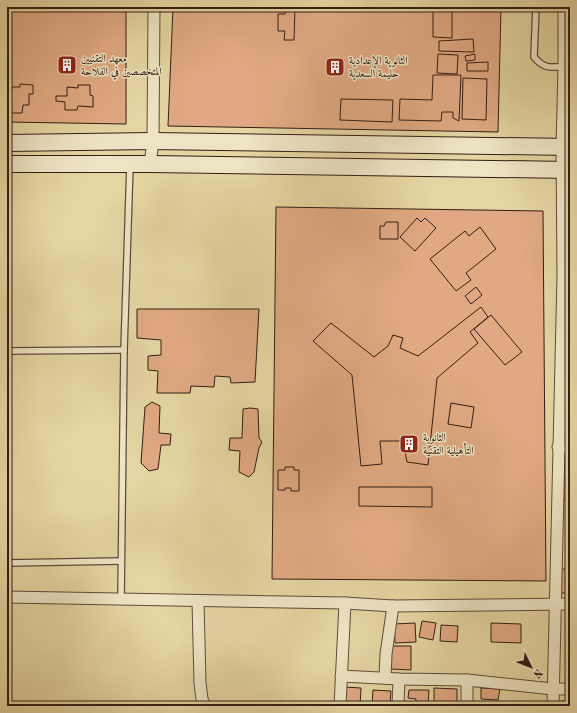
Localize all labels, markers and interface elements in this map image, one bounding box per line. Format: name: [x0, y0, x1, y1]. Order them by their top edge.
building icon: معهد التقنيين المتخصصين في الفلاحة: [56, 54, 78, 76]
place label: معهد التقنيين المتخصصين في الفلاحة: [81, 54, 162, 80]
building icon: الثانوية الإعدادية حليمة السعدية: [324, 56, 346, 78]
place label: الثانوية الإعدادية حليمة السعدية: [349, 56, 408, 80]
building icon: الثانوية التأهيلية التقنية: [398, 433, 420, 455]
place label: الثانوية التأهيلية التقنية: [423, 433, 474, 457]
north arrow: [511, 647, 551, 687]
text: N: [530, 666, 544, 680]

